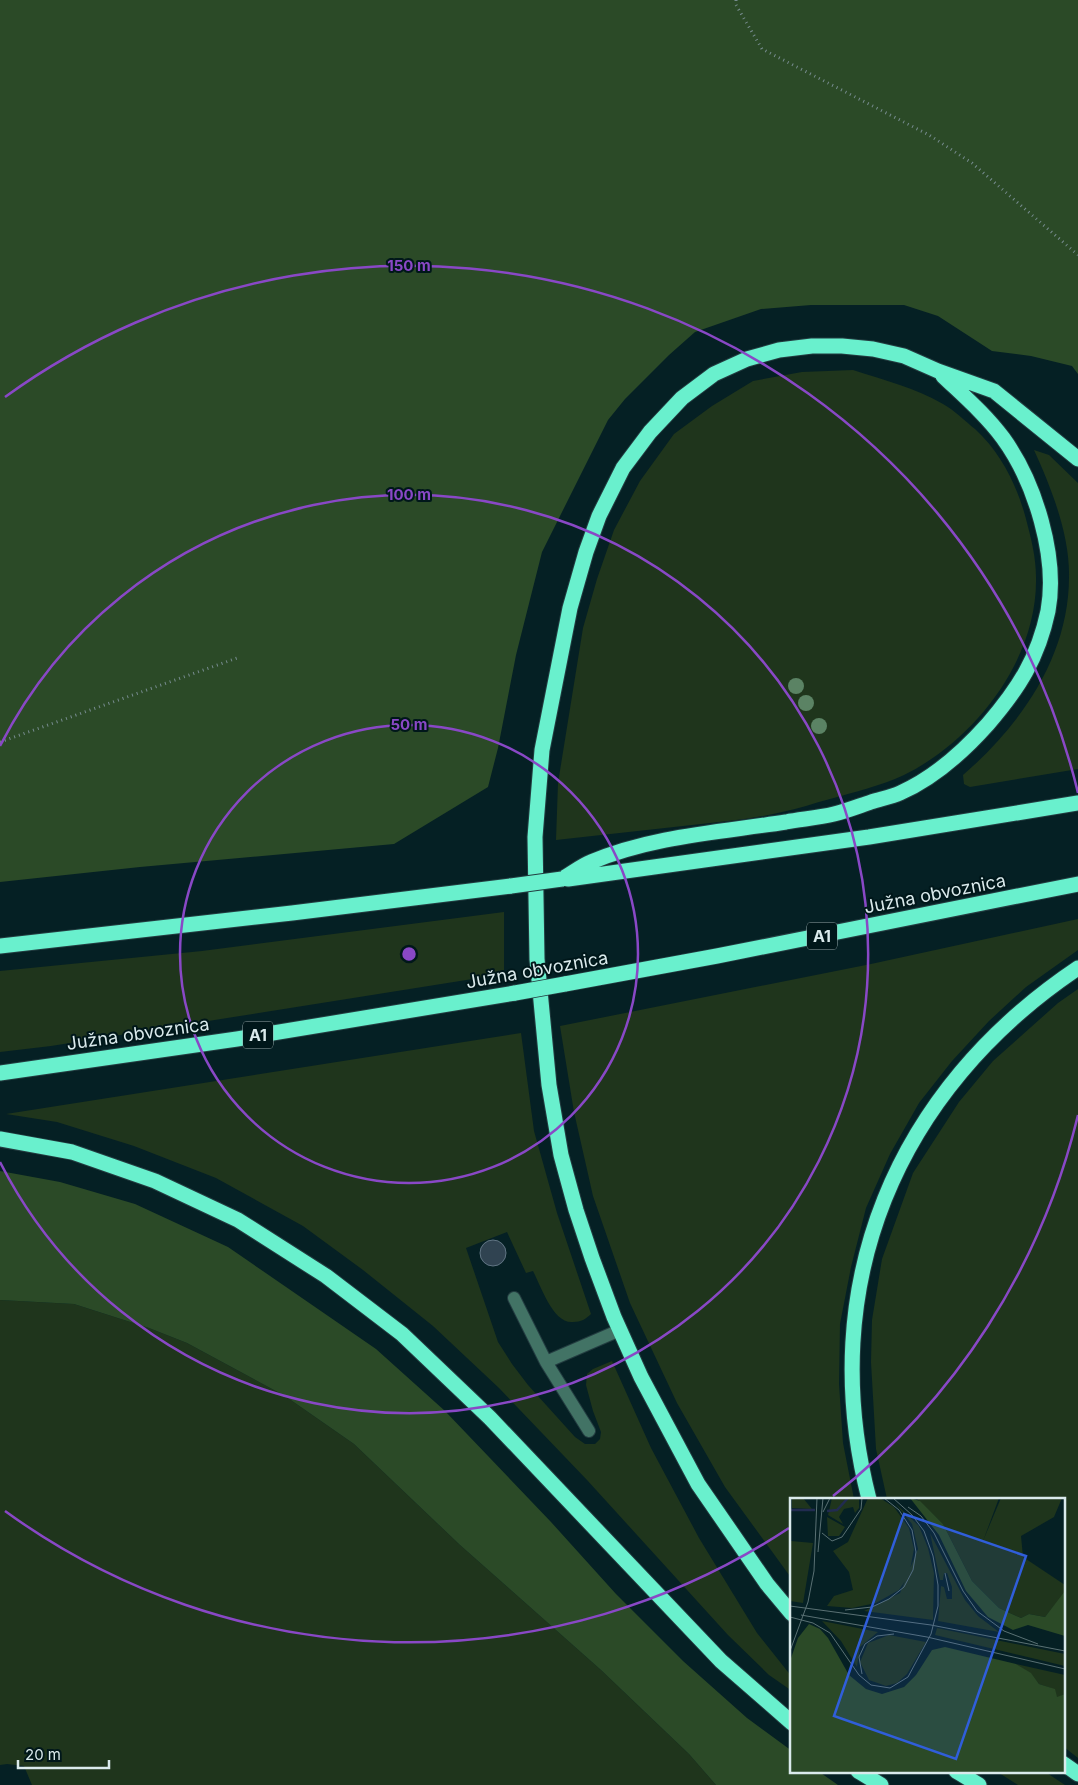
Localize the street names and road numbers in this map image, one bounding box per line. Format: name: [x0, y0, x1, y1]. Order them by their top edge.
street label: Južna obvoznica: [862, 869, 1008, 918]
road number: A1: [807, 922, 837, 949]
street label: Južna obvoznica: [464, 947, 610, 992]
street label: Južna obvoznica: [65, 1013, 211, 1054]
road number: A1: [243, 1022, 273, 1048]

